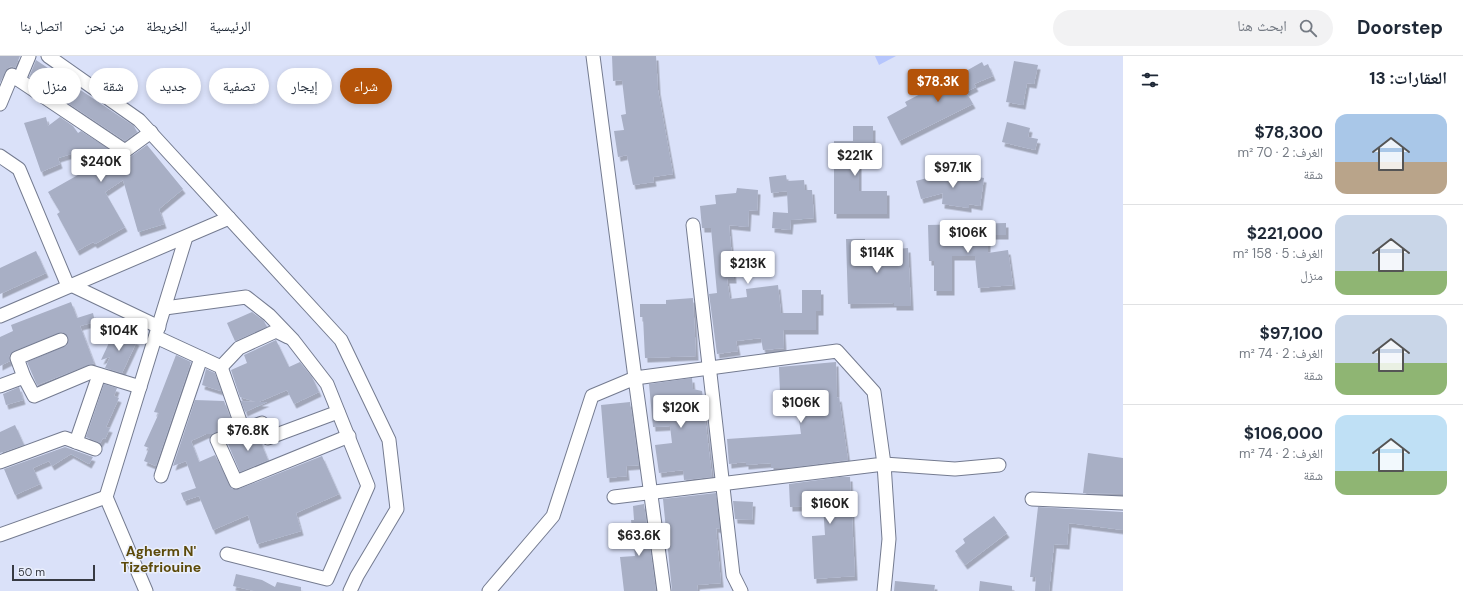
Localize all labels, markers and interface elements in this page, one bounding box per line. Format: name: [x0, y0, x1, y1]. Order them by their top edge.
search box: [1053, 10, 1333, 46]
text: Doorstep: [1357, 15, 1443, 40]
text: ابحث هنا: [1237, 16, 1287, 36]
text: اتصل بنا: [20, 17, 63, 35]
text: من نحن: [85, 17, 124, 35]
text: الخريطة: [146, 17, 187, 35]
text: الرئيسية: [209, 17, 251, 35]
icon: search: [1297, 17, 1319, 39]
text: العقارات: 13: [1369, 67, 1447, 89]
chip: منزل: [28, 68, 81, 104]
chip: شقة: [89, 68, 138, 104]
chip: جديد: [146, 68, 201, 104]
chip: تصفية: [209, 68, 269, 104]
chip: إيجار: [277, 68, 332, 104]
chip: شراء: [340, 68, 392, 104]
pin: $78.3K: [905, 69, 971, 103]
icon: filters: [1139, 69, 1161, 91]
text: $78.3K: [917, 73, 959, 90]
text: $78,300: [1255, 121, 1323, 143]
icon: home: [1367, 130, 1415, 178]
pin: $221K: [827, 143, 883, 177]
text: الغرف: 2 · 70 m²: [1237, 144, 1323, 161]
text: $221K: [837, 147, 873, 164]
pin: $240K: [73, 149, 129, 183]
text: $240K: [80, 153, 122, 170]
pin: $97.1K: [920, 155, 986, 189]
text: $97.1K: [934, 159, 972, 176]
text: شقة: [1304, 166, 1323, 183]
pin: $106K: [940, 220, 996, 254]
text: $221,000: [1247, 222, 1323, 244]
text: $106K: [949, 224, 987, 241]
icon: home: [1367, 231, 1415, 279]
pin: $114K: [849, 240, 905, 274]
text: $114K: [860, 244, 894, 261]
text: الغرف: 5 · 158 m²: [1233, 245, 1323, 262]
pin: $213K: [720, 251, 776, 285]
text: $213K: [730, 255, 766, 272]
text: منزل: [1300, 267, 1323, 284]
pin: $104K: [91, 318, 147, 352]
text: $104K: [100, 322, 138, 339]
text: $97,100: [1260, 322, 1323, 344]
icon: home: [1367, 331, 1415, 379]
text: الغرف: 2 · 74 m²: [1239, 345, 1323, 362]
text: شقة: [1304, 367, 1323, 384]
pin: $106K: [773, 390, 829, 424]
text: $106K: [782, 394, 820, 411]
pin: $120K: [653, 395, 709, 429]
text: $120K: [662, 399, 700, 416]
pin: $76.8K: [215, 418, 281, 452]
text: $76.8K: [227, 422, 269, 439]
text: $106,000: [1244, 422, 1323, 444]
icon: home: [1367, 431, 1415, 479]
text: الغرف: 2 · 74 m²: [1239, 445, 1323, 462]
text: شقة: [1304, 467, 1323, 484]
pin: $160K: [802, 491, 858, 525]
text: $160K: [811, 495, 849, 512]
pin: $63.6K: [606, 523, 672, 557]
text: $63.6K: [617, 527, 661, 544]
district label: Agherm N' Tizefriouine: [121, 542, 201, 576]
scale bar: [12, 563, 95, 582]
text: 50 m: [18, 565, 45, 579]

